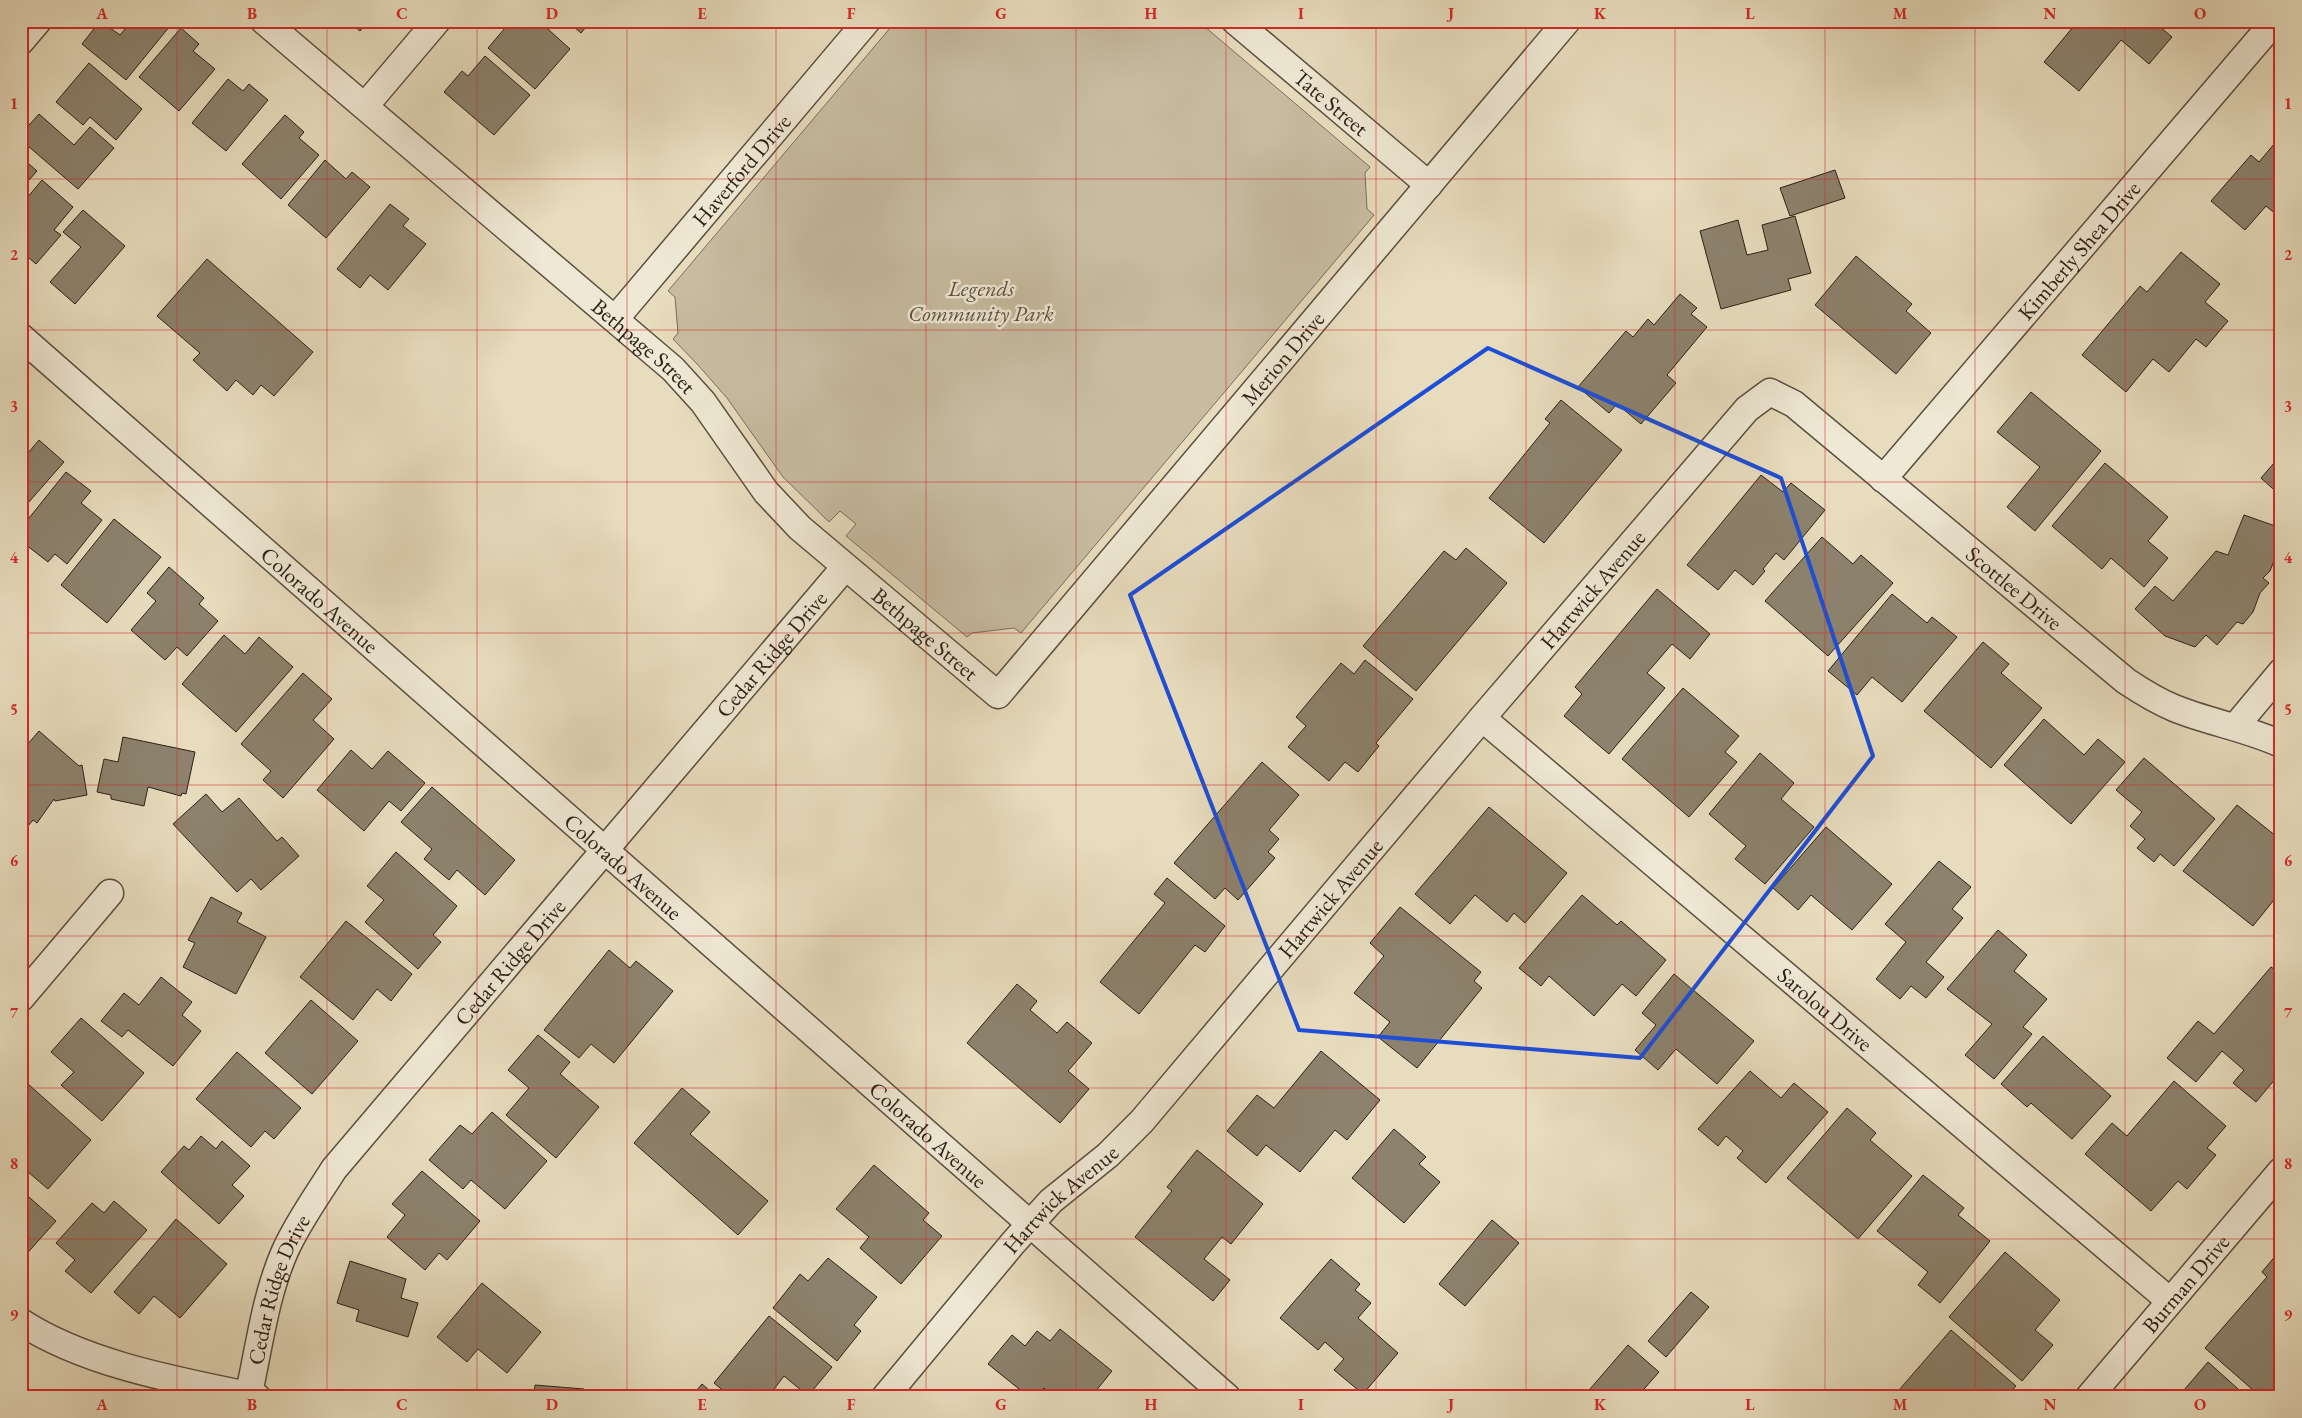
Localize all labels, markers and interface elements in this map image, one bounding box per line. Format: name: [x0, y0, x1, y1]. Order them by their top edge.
text: A: [95, 3, 108, 24]
text: B: [247, 3, 257, 24]
text: C: [396, 3, 408, 24]
text: D: [546, 3, 558, 24]
text: E: [697, 3, 707, 24]
text: F: [847, 3, 856, 24]
text: G: [995, 3, 1007, 24]
text: H: [1145, 3, 1158, 24]
text: I: [1298, 3, 1304, 24]
text: J: [1446, 3, 1454, 24]
text: K: [1594, 3, 1607, 24]
text: L: [1745, 3, 1755, 24]
text: M: [1893, 3, 1908, 24]
text: N: [2044, 3, 2057, 24]
text: O: [2194, 3, 2206, 24]
street label: Tate Street: [1287, 63, 1375, 143]
text: 1: [10, 93, 18, 114]
text: 1: [2284, 93, 2292, 114]
street label: Haverford Drive: [686, 108, 798, 232]
street label: Kimberly Shea Drive: [2011, 175, 2147, 326]
text: 2: [10, 244, 19, 265]
text: 2: [2284, 244, 2293, 265]
park label: Legends Community Park: [908, 274, 1054, 328]
street label: Bethpage Street: [585, 292, 702, 400]
street label: Merion Drive: [1235, 305, 1331, 412]
text: 3: [10, 396, 18, 417]
text: 3: [2284, 396, 2292, 417]
street label: Hartwick Avenue: [1533, 524, 1652, 655]
street label: Colorado Avenue: [254, 540, 385, 660]
street label: Scottlee Drive: [1960, 540, 2069, 637]
text: 4: [10, 547, 19, 568]
text: 4: [2284, 547, 2293, 568]
street label: Bethpage Street: [866, 581, 984, 687]
street label: Cedar Ridge Drive: [709, 585, 834, 724]
text: 5: [10, 699, 18, 720]
text: 5: [2284, 699, 2292, 720]
street label: Colorado Avenue: [558, 807, 689, 927]
street label: Hartwick Avenue: [1272, 832, 1390, 964]
text: 6: [10, 850, 19, 871]
text: 6: [2284, 850, 2293, 871]
street label: Cedar Ridge Drive: [448, 893, 572, 1032]
street label: Sarolou Drive: [1771, 961, 1879, 1058]
text: 7: [10, 1002, 19, 1023]
text: 7: [2284, 1002, 2293, 1023]
street label: Colorado Avenue: [863, 1075, 994, 1195]
street label: Hartwick Avenue: [996, 1138, 1125, 1260]
text: 8: [10, 1153, 18, 1174]
text: 8: [2284, 1153, 2292, 1174]
street label: Cedar Ridge Drive: [241, 1208, 317, 1367]
street label: Burman Drive: [2136, 1228, 2236, 1339]
text: 9: [10, 1304, 19, 1325]
text: 9: [2284, 1304, 2293, 1325]
text: A: [95, 1394, 108, 1415]
text: B: [247, 1394, 257, 1415]
text: C: [396, 1394, 408, 1415]
text: D: [546, 1394, 558, 1415]
text: E: [697, 1394, 707, 1415]
text: F: [847, 1394, 856, 1415]
text: G: [995, 1394, 1007, 1415]
text: H: [1145, 1394, 1158, 1415]
text: I: [1298, 1394, 1304, 1415]
text: J: [1446, 1394, 1454, 1415]
text: K: [1594, 1394, 1607, 1415]
text: L: [1745, 1394, 1755, 1415]
text: M: [1893, 1394, 1908, 1415]
text: N: [2044, 1394, 2057, 1415]
text: O: [2194, 1394, 2206, 1415]

